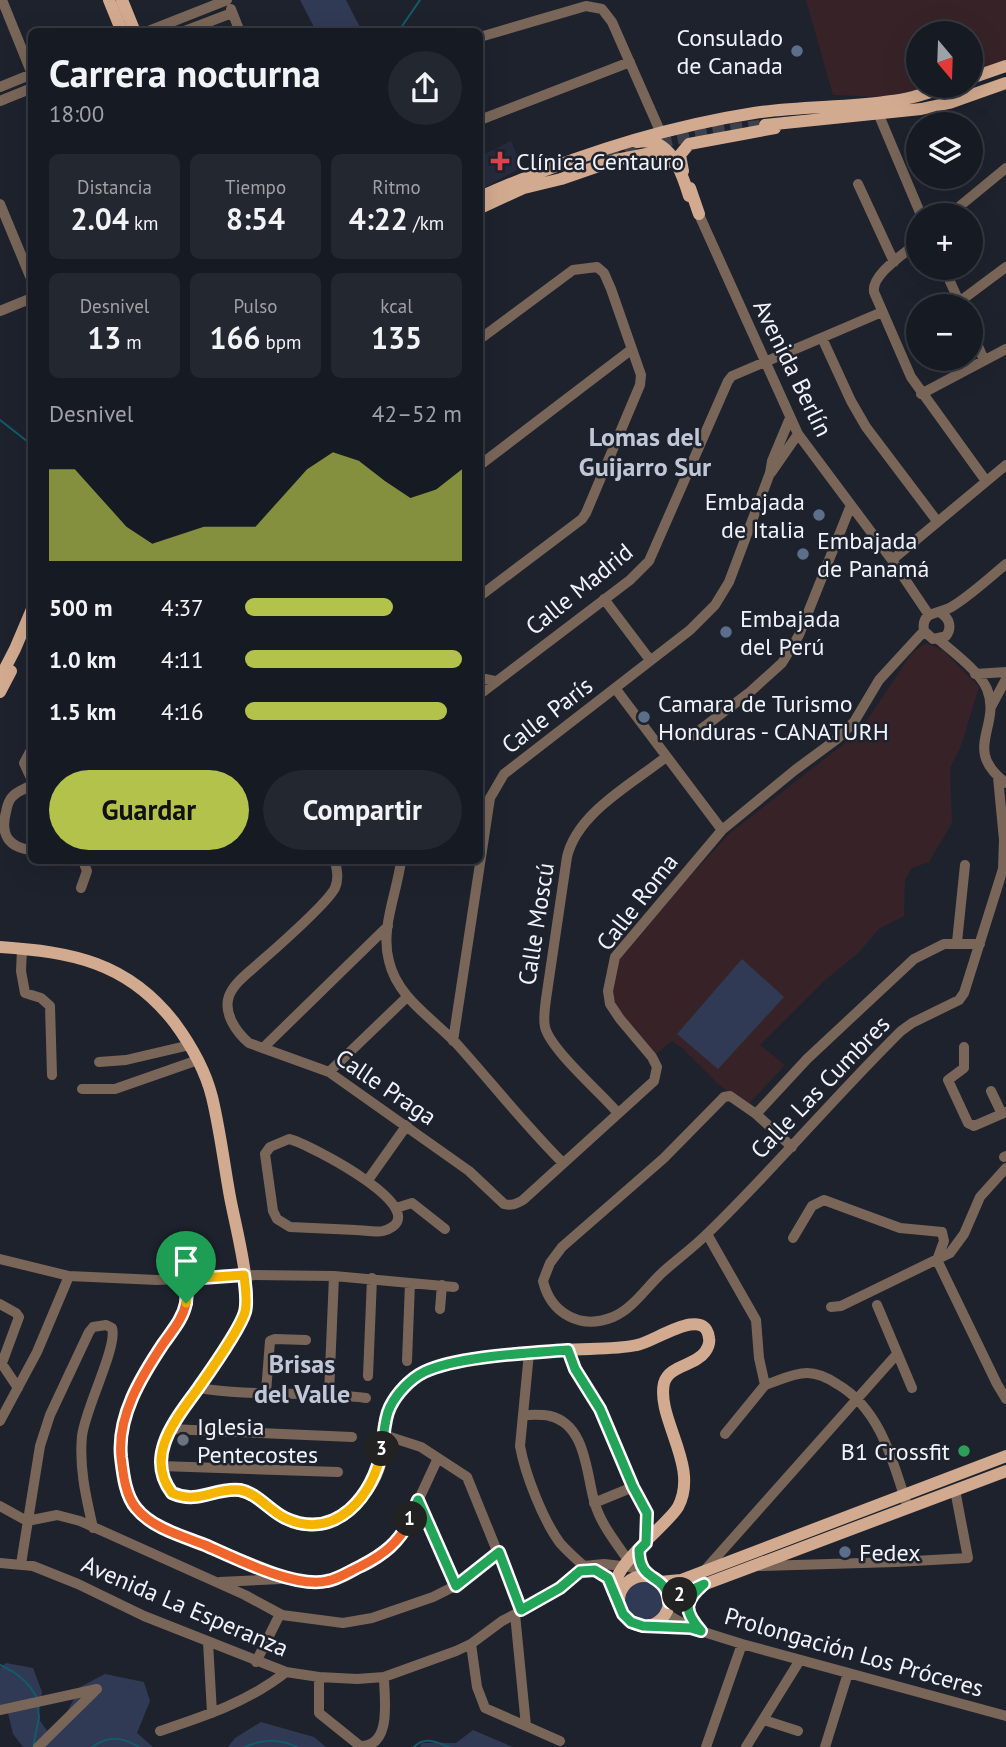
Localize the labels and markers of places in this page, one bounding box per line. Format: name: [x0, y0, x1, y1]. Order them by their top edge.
place label: Consulado de Canada: [676, 22, 783, 81]
marker: Consulado de Canada: [789, 43, 805, 59]
place label: Clínica Centauro: [516, 146, 684, 177]
marker: Clínica Centauro: [490, 151, 510, 171]
place label: Embajada de Italia: [705, 486, 805, 545]
marker: Embajada de Italia: [811, 507, 827, 523]
place label: Embajada de Panamá: [817, 525, 929, 584]
marker: Embajada de Panamá: [795, 546, 811, 562]
place label: Embajada del Perú: [740, 603, 840, 662]
marker: Embajada del Perú: [718, 624, 734, 640]
place label: Camara de Turismo Honduras - CANATURH: [658, 688, 889, 747]
marker: Camara de Turismo Honduras - CANATURH: [636, 709, 652, 725]
pin: [156, 1231, 216, 1303]
place label: Iglesia Pentecostes: [197, 1411, 318, 1470]
marker: Iglesia Pentecostes: [175, 1432, 191, 1448]
pin: 3: [364, 1432, 400, 1466]
place label: B1 Crossfit: [841, 1436, 950, 1467]
marker: B1 Crossfit: [956, 1443, 972, 1459]
pin: 1: [392, 1502, 428, 1536]
place label: Fedex: [859, 1537, 921, 1568]
marker: Fedex: [837, 1544, 853, 1560]
pin: 2: [662, 1578, 698, 1612]

